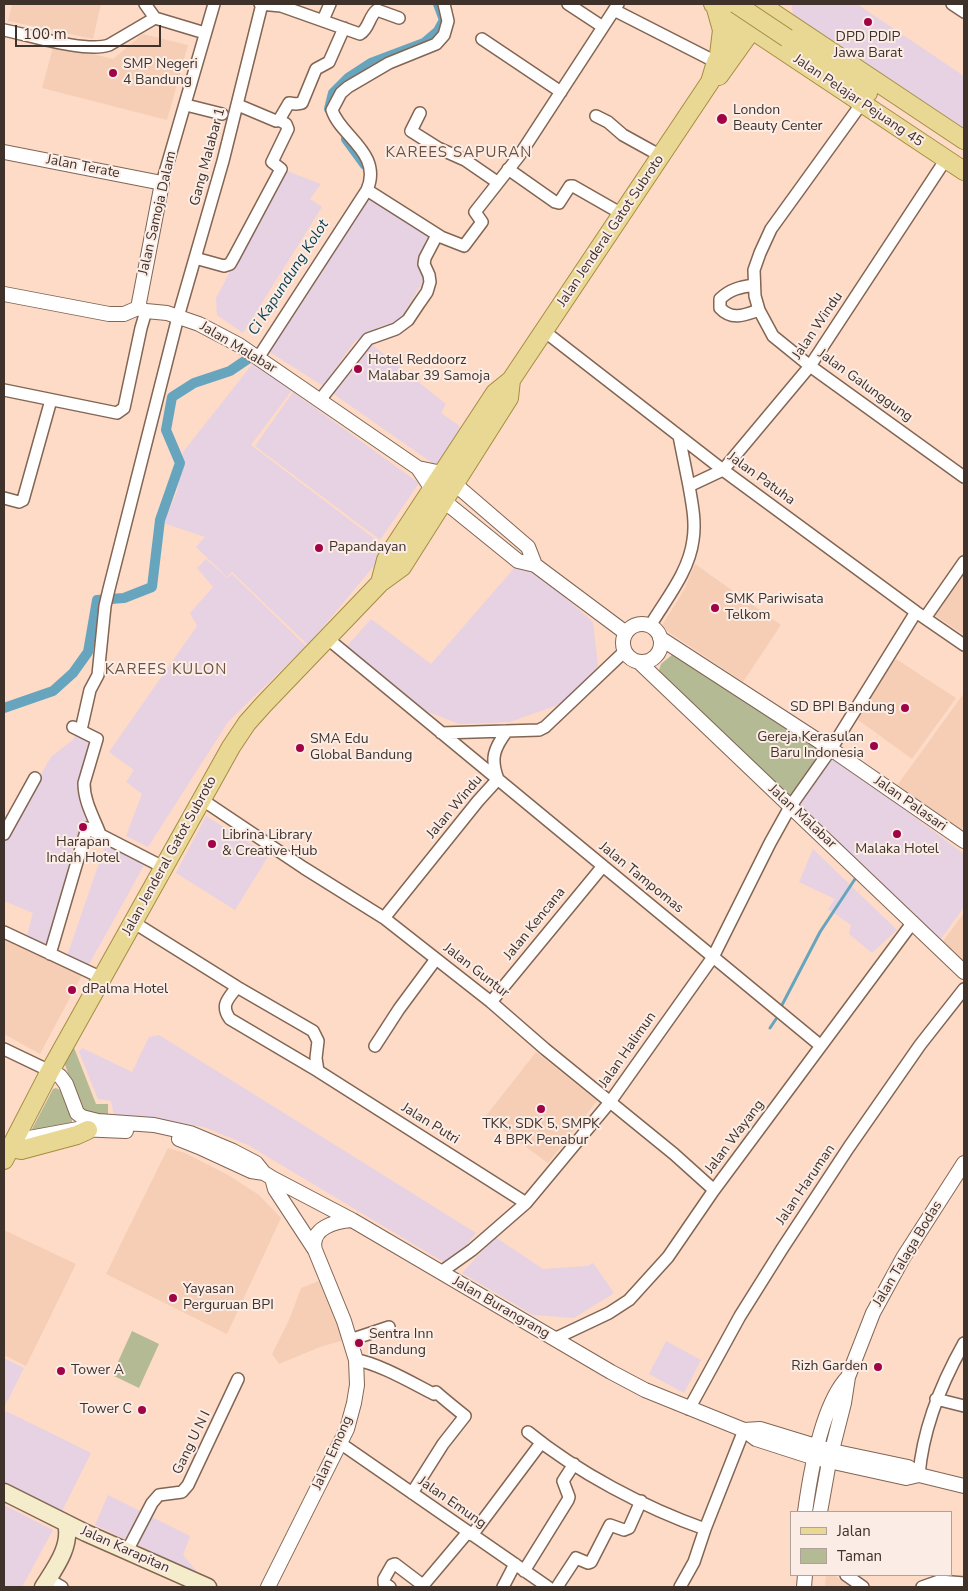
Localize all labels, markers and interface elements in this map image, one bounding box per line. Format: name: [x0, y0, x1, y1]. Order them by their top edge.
scale bar: [18, 15, 164, 47]
marker: DPD PDIP Jawa Barat: [862, 16, 874, 28]
text: 100 m: [23, 24, 67, 44]
place label: DPD PDIP Jawa Barat: [834, 30, 902, 62]
street label: Jalan Pelajar Pejuang 45: [790, 51, 926, 151]
place label: SMP Negeri 4 Bandung: [123, 57, 198, 90]
marker: SMP Negeri 4 Bandung: [107, 67, 119, 79]
place label: London Beauty Center: [733, 103, 823, 136]
street label: Gang Malabar 1: [187, 106, 229, 208]
marker: London Beauty Center: [715, 112, 729, 126]
district label: KAREES SAPURAN: [384, 144, 534, 162]
street label: Jalan Samoja Dalam: [136, 149, 180, 277]
street label: Jalan Terate: [45, 152, 121, 182]
street label: Jalan Jenderal Gatot Subroto: [554, 152, 668, 310]
water label: Ci Kapundung Kolot: [245, 217, 333, 339]
street label: Jalan Windu: [789, 289, 847, 363]
street label: Jalan Malabar: [197, 318, 279, 378]
street label: Jalan Galunggung: [814, 346, 916, 426]
place label: Hotel Reddoorz Malabar 39 Samoja: [368, 353, 490, 386]
marker: Hotel Reddoorz Malabar 39 Samoja: [352, 363, 364, 375]
street label: Jalan Patuha: [724, 449, 798, 509]
place label: Papandayan: [329, 540, 406, 556]
marker: Papandayan: [313, 542, 325, 554]
place label: SMK Pariwisata Telkom: [725, 592, 824, 624]
marker: SMK Pariwisata Telkom: [709, 602, 721, 614]
district label: KAREES KULON: [103, 661, 229, 679]
place label: SD BPI Bandung: [790, 700, 895, 716]
marker: SD BPI Bandung: [899, 702, 911, 714]
place label: Gereja Kerasulan Baru Indonesia: [757, 730, 864, 762]
place label: SMA Edu Global Bandung: [310, 732, 412, 764]
marker: Gereja Kerasulan Baru Indonesia: [868, 740, 880, 752]
marker: SMA Edu Global Bandung: [294, 742, 306, 754]
street label: Jalan Windu: [424, 772, 486, 842]
street label: Jalan Palasari: [870, 773, 950, 835]
street label: Jalan Jenderal Gatot Subroto: [119, 774, 221, 938]
street label: Jalan Malabar: [765, 781, 839, 853]
marker: Harapan Indah Hotel: [77, 821, 89, 833]
place label: Librina Library & Creative Hub: [222, 828, 317, 860]
marker: Malaka Hotel: [891, 828, 903, 840]
place label: Harapan Indah Hotel: [46, 835, 120, 868]
marker: Librina Library & Creative Hub: [206, 838, 218, 850]
street label: Jalan Tampomas: [595, 839, 687, 917]
place label: Malaka Hotel: [855, 842, 939, 858]
street label: Jalan Kencana: [501, 884, 569, 964]
street label: Jalan Guntur: [440, 940, 512, 1002]
place label: dPalma Hotel: [82, 982, 168, 998]
marker: dPalma Hotel: [66, 984, 78, 996]
street label: Jalan Halimun: [596, 1009, 660, 1091]
street label: Jalan Wayang: [702, 1097, 768, 1177]
street label: Jalan Putri: [398, 1100, 462, 1148]
marker: TKK, SDK 5, SMPK 4 BPK Penabur: [535, 1103, 547, 1115]
place label: TKK, SDK 5, SMPK 4 BPK Penabur: [482, 1117, 600, 1150]
street label: Jalan Haruman: [773, 1142, 839, 1228]
street label: Jalan Talaga Bodas: [870, 1198, 946, 1310]
street label: Jalan Burangrang: [449, 1273, 553, 1343]
place label: Yayasan Perguruan BPI: [183, 1282, 274, 1314]
marker: Yayasan Perguruan BPI: [167, 1292, 179, 1304]
place label: Sentra Inn Bandung: [369, 1327, 433, 1360]
marker: Sentra Inn Bandung: [353, 1337, 365, 1349]
place label: Rizh Garden: [791, 1359, 868, 1375]
marker: Rizh Garden: [872, 1361, 884, 1373]
place label: Tower A: [71, 1363, 124, 1379]
marker: Tower A: [55, 1365, 67, 1377]
place label: Tower C: [80, 1402, 132, 1418]
marker: Tower C: [136, 1404, 148, 1416]
street label: Gang U N I: [169, 1408, 215, 1478]
street label: Jalan Emong: [309, 1413, 357, 1493]
street label: Jalan Emung: [415, 1473, 489, 1533]
legend: [790, 1511, 953, 1576]
text: Jalan: [837, 1521, 871, 1541]
street label: Jalan Karapitan: [78, 1523, 172, 1577]
text: Taman: [837, 1546, 882, 1566]

